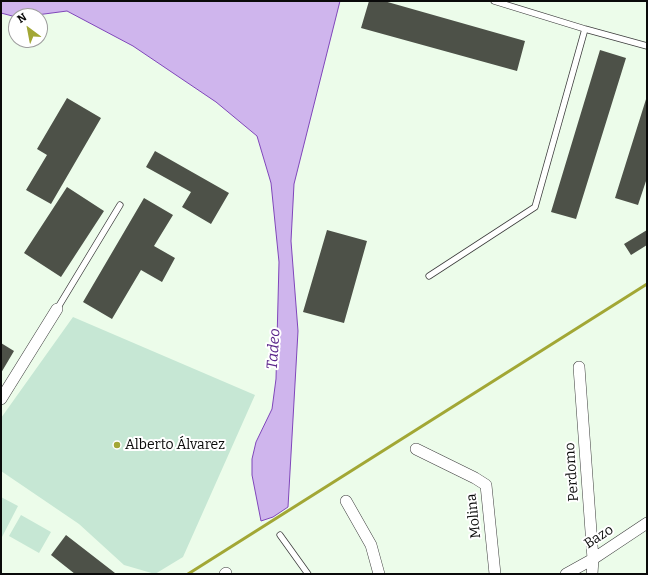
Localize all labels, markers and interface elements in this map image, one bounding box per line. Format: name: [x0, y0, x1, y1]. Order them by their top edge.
north arrow: [8, 8, 48, 48]
text: N: [15, 10, 29, 26]
water label: Tadeo: [264, 328, 284, 370]
place label: Alberto Álvarez: [125, 437, 225, 453]
marker: Alberto Álvarez: [112, 440, 122, 450]
street label: Perdomo: [562, 442, 582, 502]
street label: Molina: [463, 493, 485, 539]
street label: Bazo: [581, 521, 617, 553]

